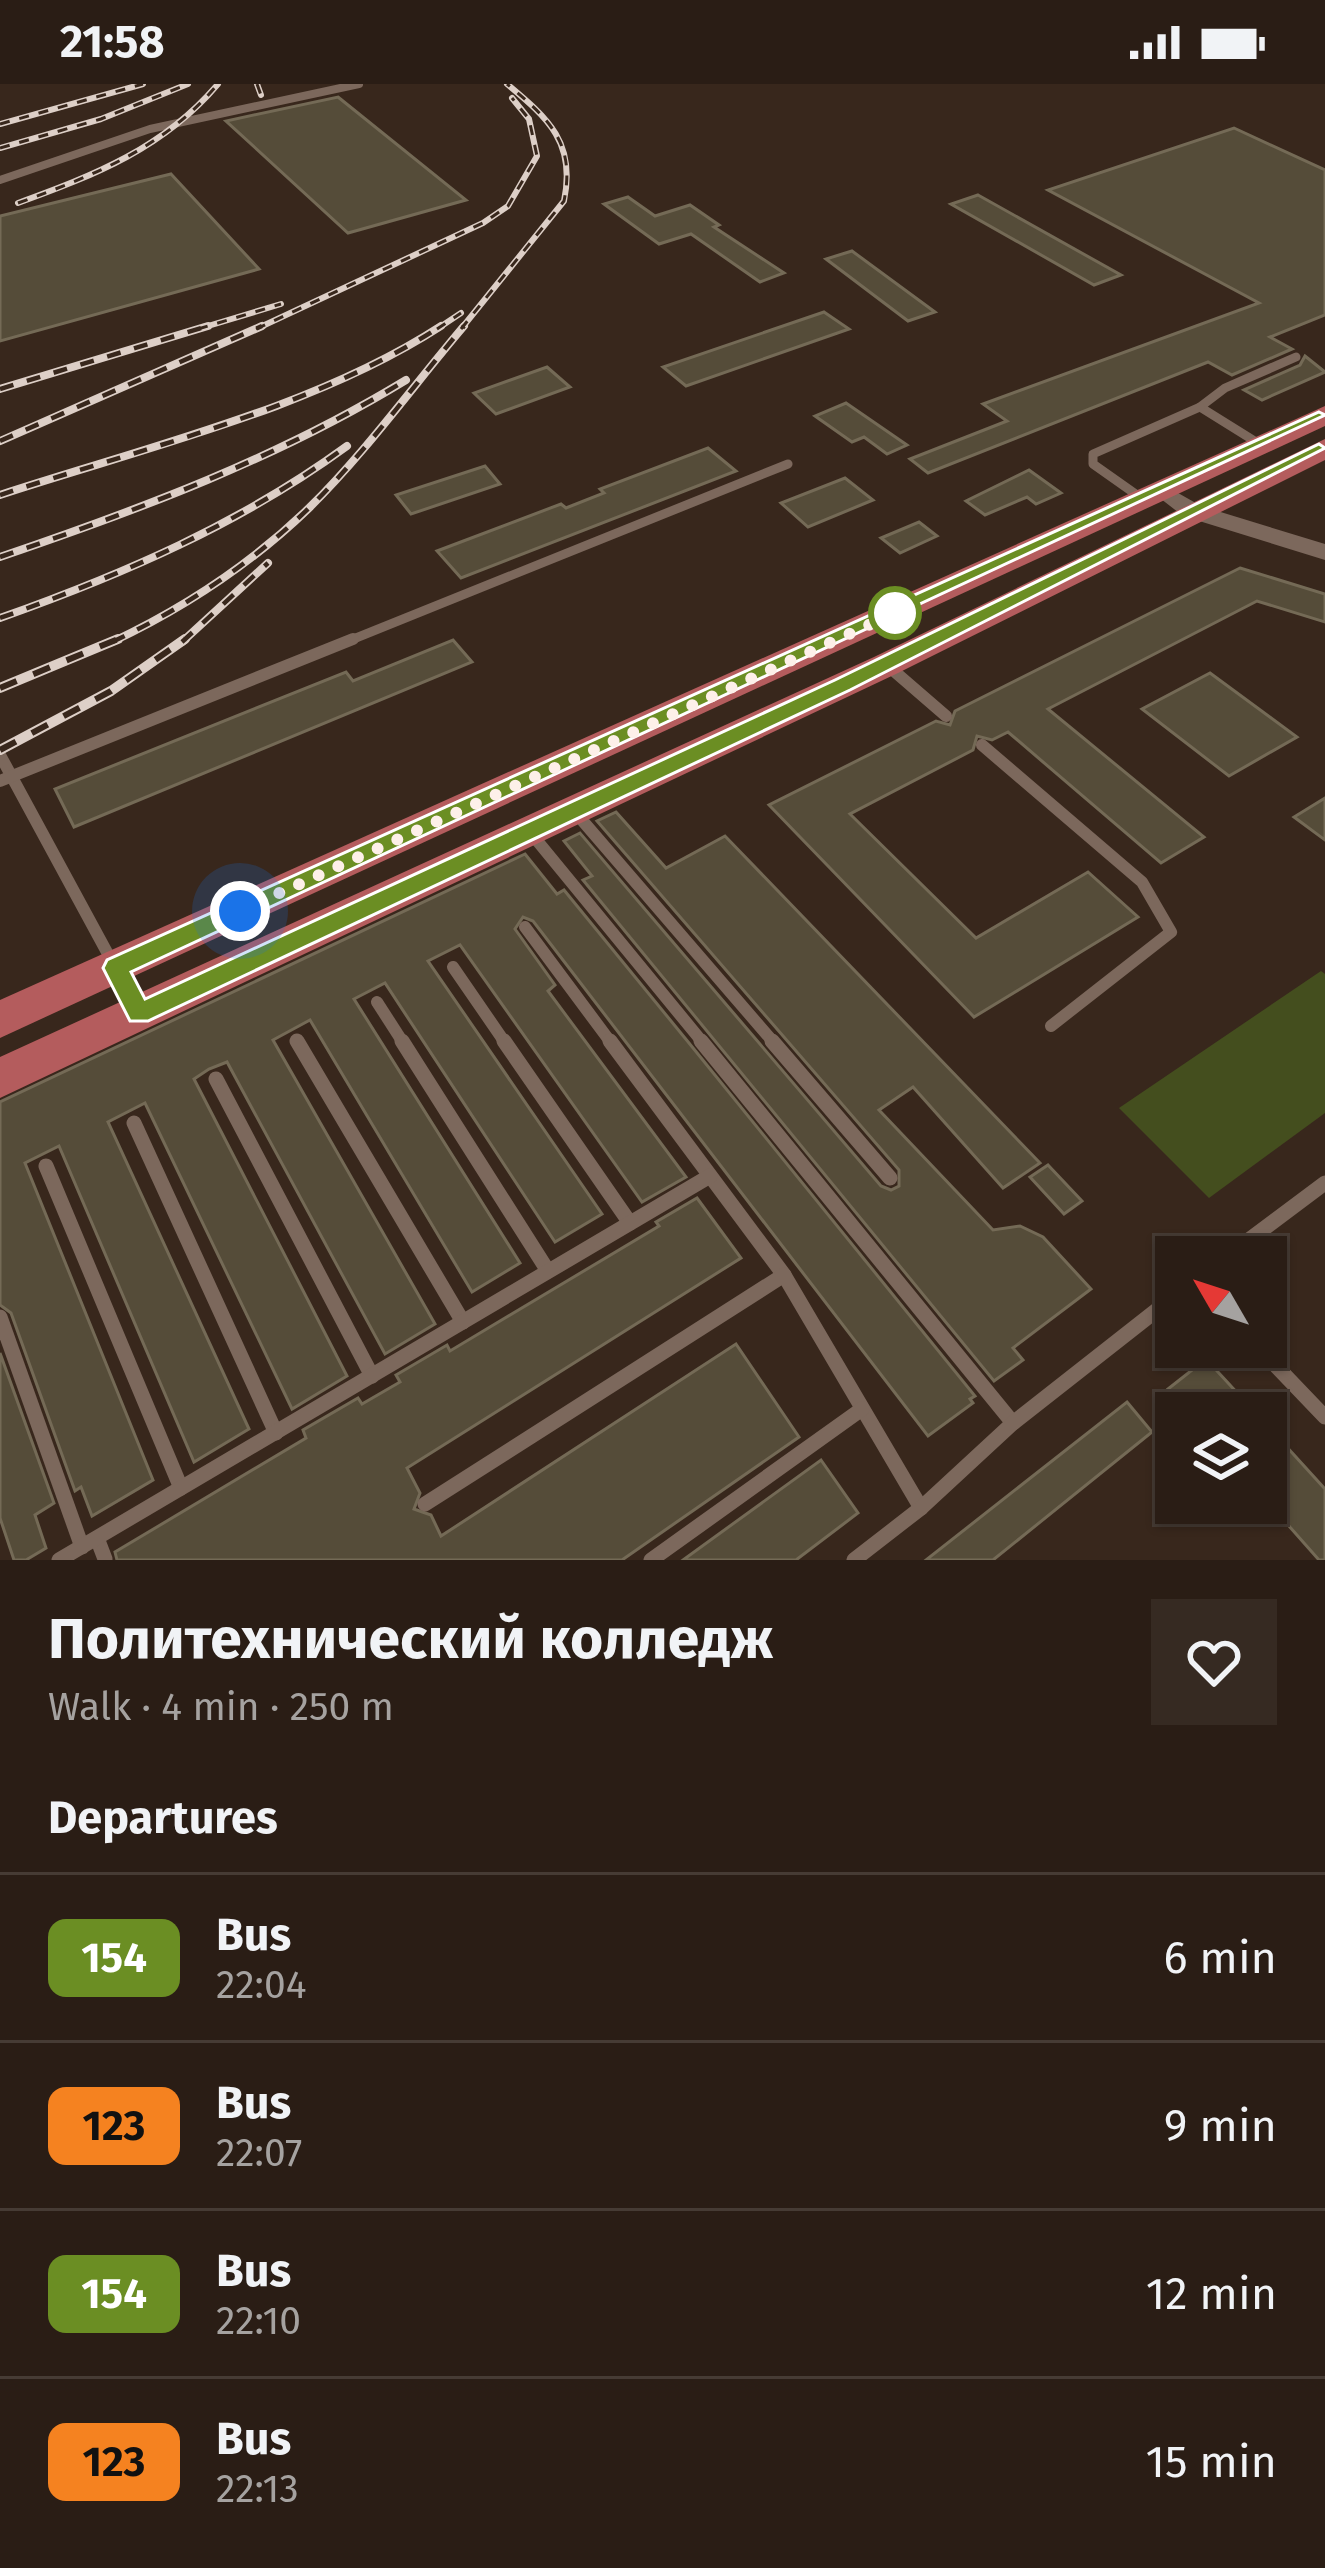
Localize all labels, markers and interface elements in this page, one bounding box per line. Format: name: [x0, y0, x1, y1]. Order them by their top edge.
text: 21:58: [60, 15, 165, 69]
unlabelled marker: [870, 588, 920, 638]
your location: [210, 881, 270, 941]
north arrow: [1155, 1236, 1287, 1368]
map controls: [1155, 1236, 1287, 1524]
button: layers: [1155, 1392, 1287, 1524]
button: heart: [1151, 1599, 1277, 1725]
text: Политехнический колледж: [48, 1605, 773, 1673]
text: Walk · 4 min · 250 m: [48, 1684, 394, 1730]
text: Departures: [48, 1791, 278, 1845]
text: Bus: [216, 1908, 291, 1962]
text: 6 min: [1163, 1931, 1277, 1985]
text: 154: [81, 1933, 147, 1983]
text: 22:04: [216, 1962, 306, 2008]
text: Bus: [216, 2076, 291, 2130]
text: 9 min: [1164, 2099, 1277, 2153]
text: 123: [83, 2101, 145, 2151]
text: 22:07: [216, 2130, 302, 2176]
text: Bus: [216, 2244, 291, 2298]
text: 12 min: [1146, 2267, 1277, 2321]
text: 154: [81, 2269, 147, 2319]
text: 22:10: [216, 2298, 301, 2344]
text: Bus: [216, 2412, 291, 2466]
text: 15 min: [1145, 2435, 1277, 2489]
text: 123: [83, 2437, 145, 2487]
text: 22:13: [216, 2466, 299, 2512]

